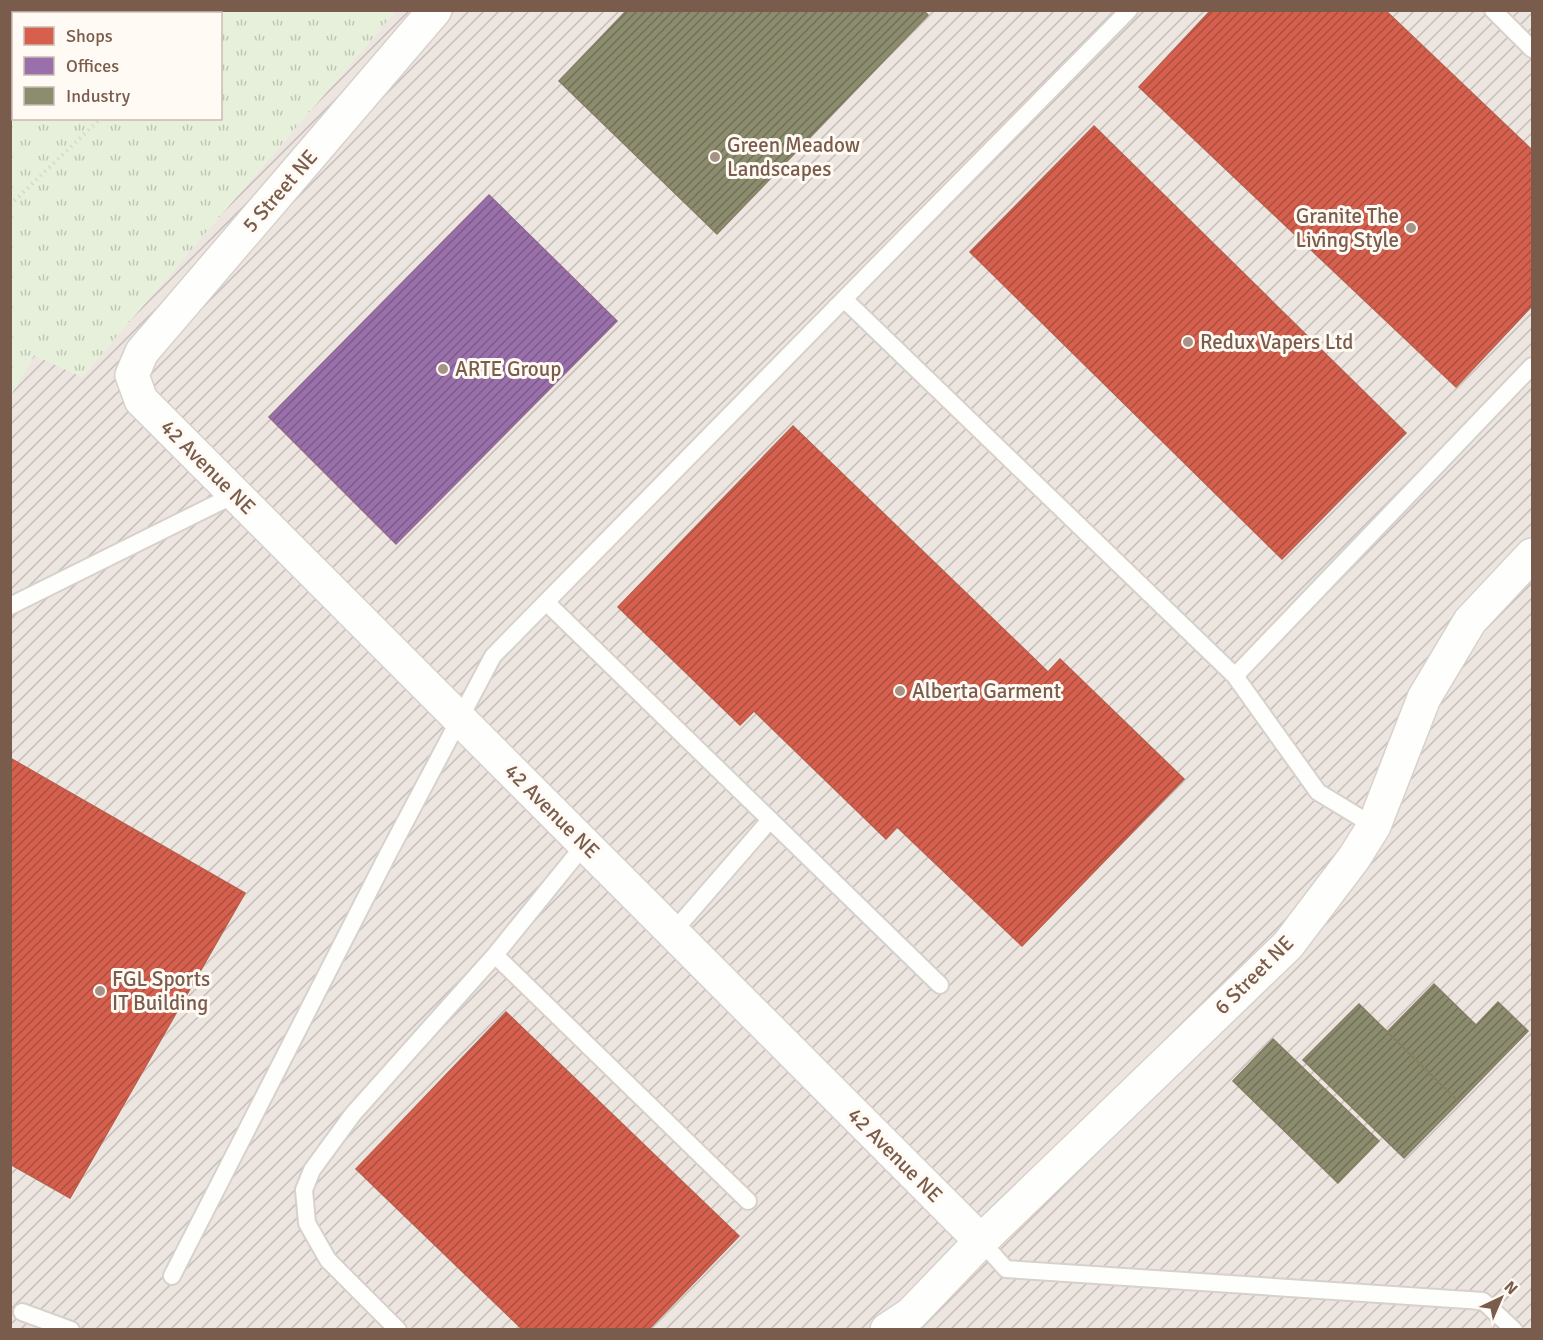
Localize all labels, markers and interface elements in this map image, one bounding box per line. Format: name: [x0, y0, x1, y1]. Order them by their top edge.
legend: [12, 12, 222, 120]
text: Shops: [66, 25, 113, 47]
text: Offices: [66, 55, 119, 77]
text: Industry: [66, 85, 131, 107]
place label: Green Meadow Landscapes: [727, 132, 860, 182]
street label: 5 Street NE: [237, 144, 323, 238]
marker: Green Meadow Landscapes: [708, 150, 722, 164]
place label: Granite The Living Style: [1295, 203, 1399, 253]
marker: Granite The Living Style: [1404, 221, 1418, 235]
place label: Redux Vapers Ltd: [1200, 329, 1353, 355]
marker: Redux Vapers Ltd: [1181, 335, 1195, 349]
place label: ARTE Group: [455, 356, 561, 382]
marker: ARTE Group: [436, 362, 450, 376]
street label: 42 Avenue NE: [155, 414, 261, 520]
place label: Alberta Garment: [912, 678, 1061, 704]
marker: Alberta Garment: [893, 684, 907, 698]
street label: 42 Avenue NE: [499, 758, 605, 864]
street label: 6 Street NE: [1209, 930, 1299, 1020]
place label: FGL Sports IT Building: [112, 966, 210, 1016]
marker: FGL Sports IT Building: [93, 984, 107, 998]
street label: 42 Avenue NE: [842, 1102, 948, 1208]
north arrow: [1471, 1268, 1531, 1328]
text: N: [1500, 1277, 1522, 1299]

